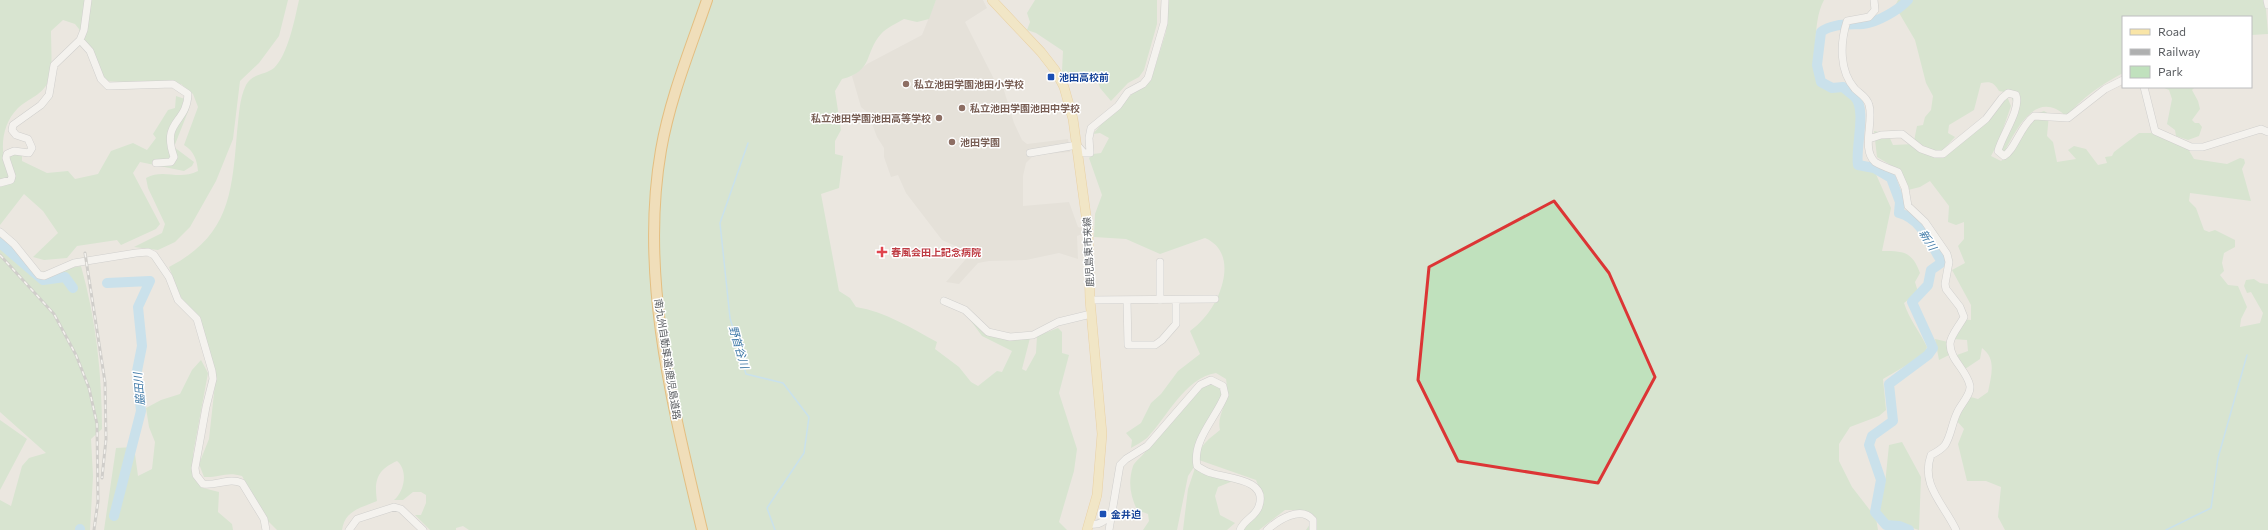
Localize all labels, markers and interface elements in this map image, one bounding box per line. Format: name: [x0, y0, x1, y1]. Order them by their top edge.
legend: [2122, 16, 2252, 88]
text: Road: [2158, 24, 2186, 38]
text: Railway: [2158, 44, 2200, 58]
text: Park: [2158, 64, 2184, 78]
place label: 池田高校前: [1059, 71, 1109, 83]
marker: 池田高校前: [1046, 72, 1056, 82]
place label: 私立池田学園池田小学校: [914, 78, 1024, 90]
marker: 私立池田学園池田小学校: [901, 79, 911, 89]
place label: 私立池田学園池田中学校: [970, 102, 1080, 114]
marker: 私立池田学園池田中学校: [957, 103, 967, 113]
place label: 私立池田学園池田高等学校: [811, 112, 931, 124]
marker: 私立池田学園池田高等学校: [934, 113, 944, 123]
place label: 池田学園: [960, 136, 1000, 148]
marker: 池田学園: [947, 137, 957, 147]
street label: 鹿児島東市来線: [1080, 217, 1096, 287]
water label: 新川: [1917, 227, 1940, 253]
marker: 春風会田上記念病院: [876, 246, 888, 258]
place label: 春風会田上記念病院: [891, 246, 981, 258]
street label: 南九州自動車道;鹿児島道路: [653, 298, 683, 420]
water label: 野首谷川: [727, 324, 752, 371]
water label: 脇田川: [131, 371, 146, 406]
place label: 金井迫: [1111, 508, 1141, 520]
marker: 金井迫: [1098, 509, 1108, 519]

